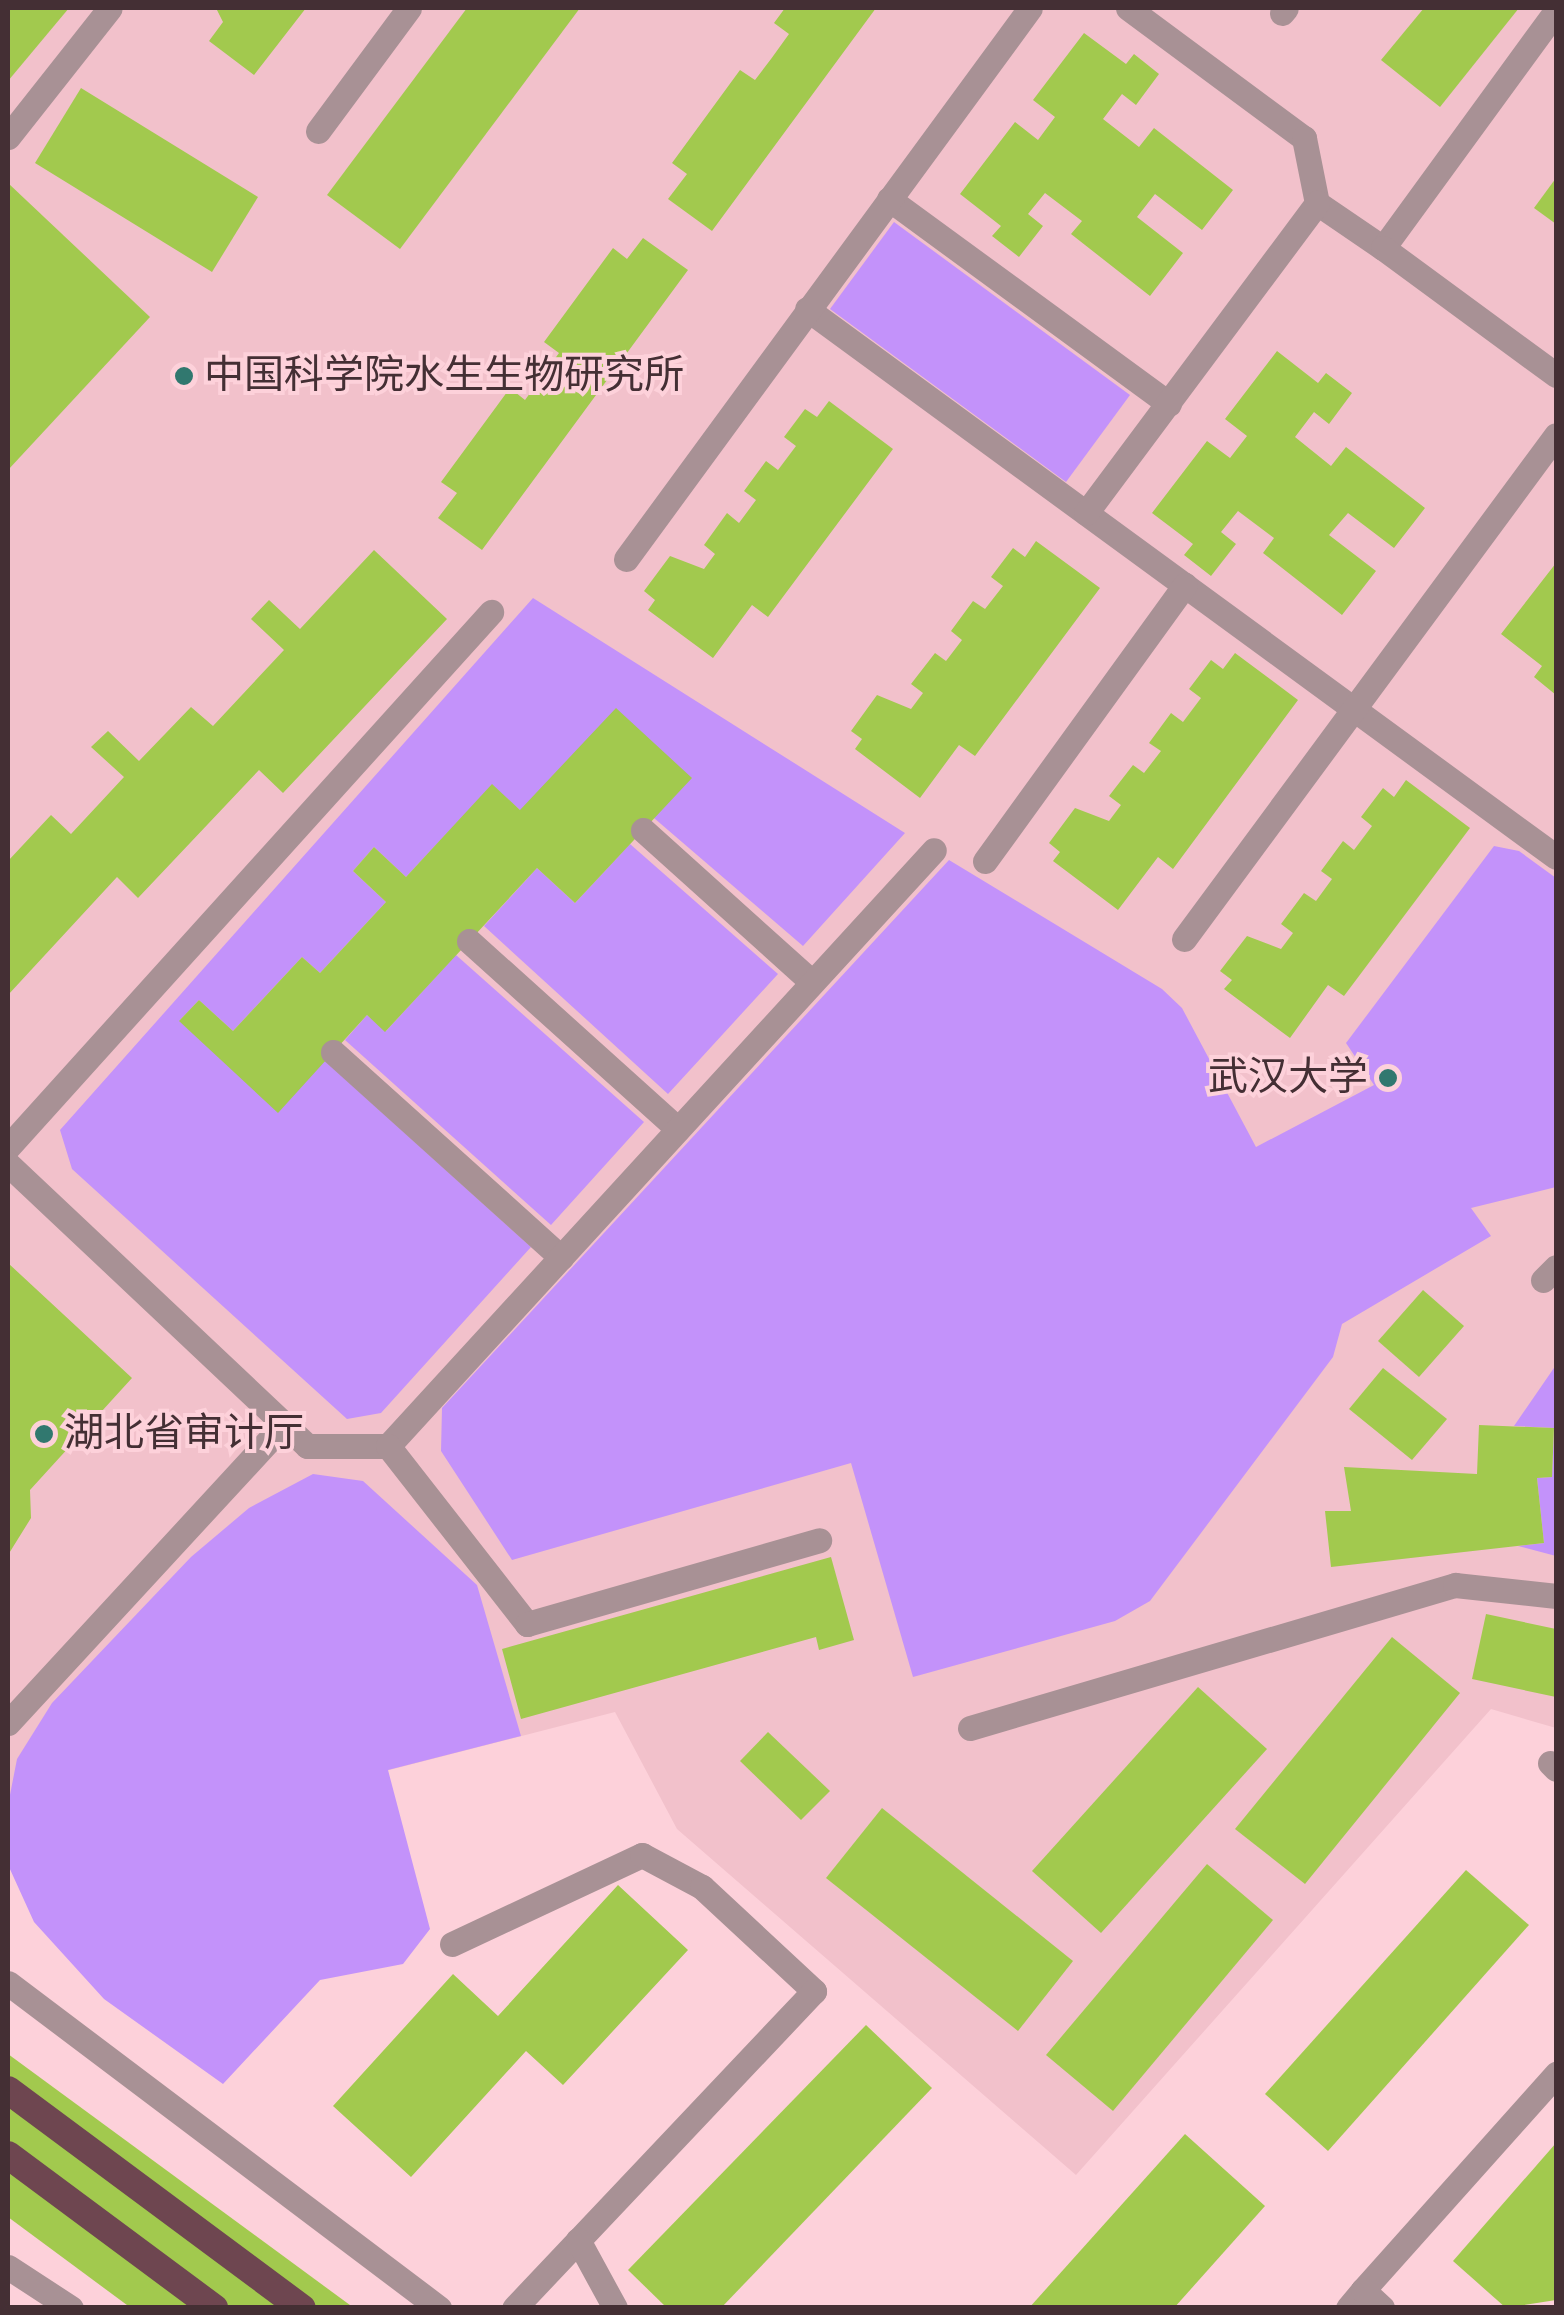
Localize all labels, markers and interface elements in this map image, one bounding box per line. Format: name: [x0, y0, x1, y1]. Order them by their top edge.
place label: 中国科学院水生生物研究所: [204, 352, 684, 400]
marker: 中国科学院水生生物研究所: [173, 365, 195, 387]
place label: 武汉大学: [1208, 1054, 1368, 1102]
marker: 武汉大学: [1377, 1067, 1399, 1089]
place label: 湖北省审计厅: [64, 1410, 304, 1458]
marker: 湖北省审计厅: [33, 1423, 55, 1445]

